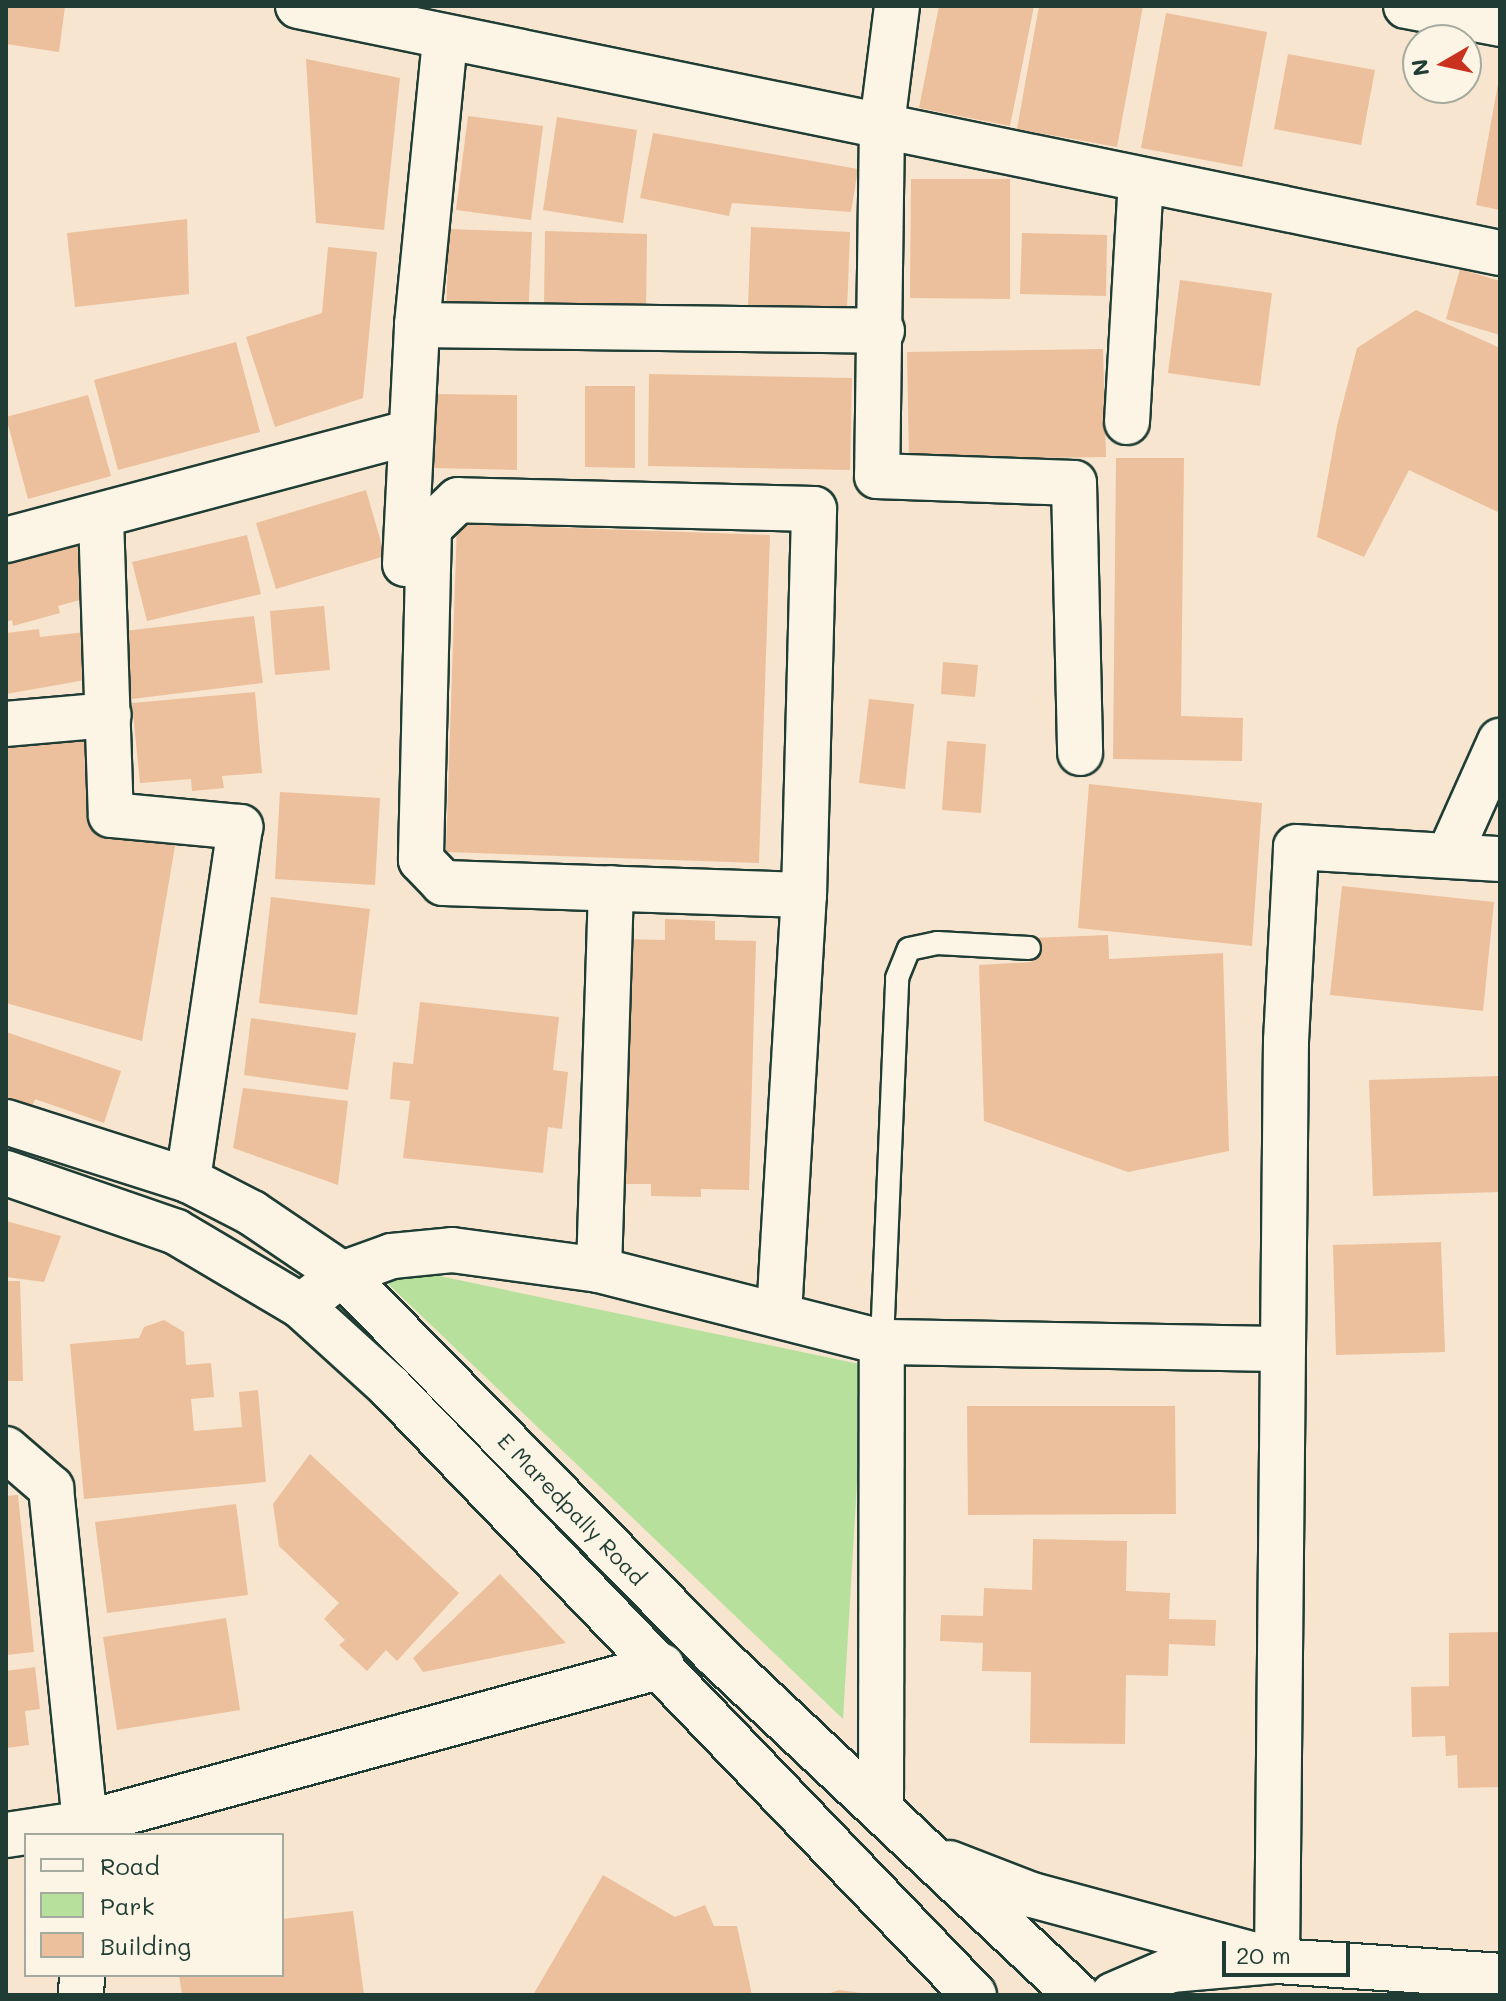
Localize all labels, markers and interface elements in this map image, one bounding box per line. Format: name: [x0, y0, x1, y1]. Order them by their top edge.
north arrow: [1402, 24, 1482, 104]
text: N: [1404, 57, 1435, 78]
street label: E Maredpally Road: [493, 1427, 651, 1591]
legend: [24, 1833, 284, 1977]
text: Road: [100, 1850, 160, 1881]
text: Park: [100, 1890, 154, 1921]
scale bar: [1226, 1925, 1354, 1975]
text: Building: [100, 1930, 191, 1961]
text: 20 m: [1236, 1939, 1291, 1970]

